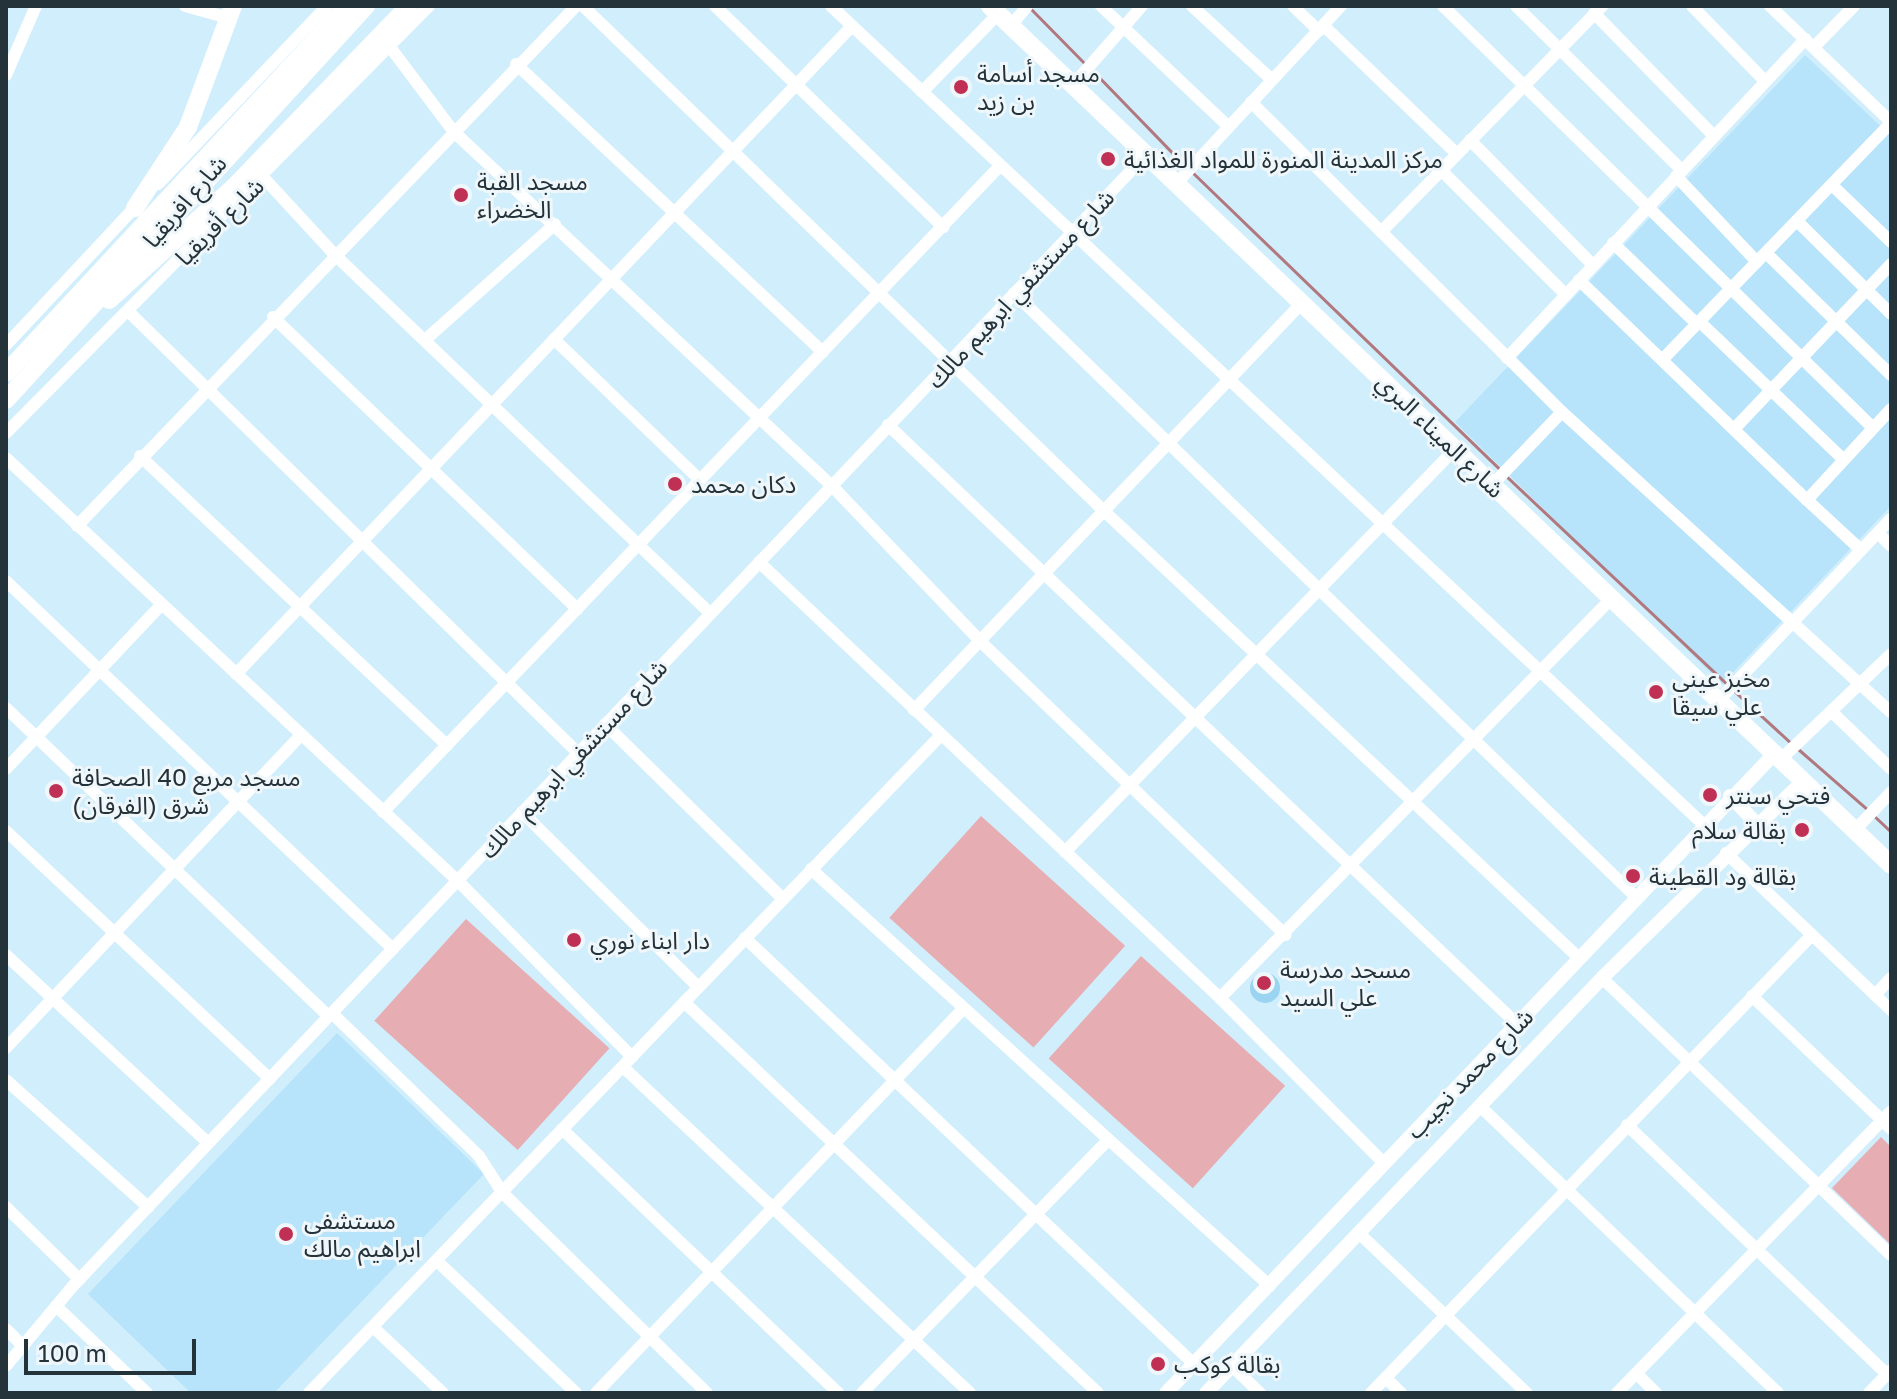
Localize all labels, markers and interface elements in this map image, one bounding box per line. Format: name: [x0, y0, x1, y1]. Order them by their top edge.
place label: مسجد أسامة بن زيد: [977, 59, 1100, 115]
marker: مسجد أسامة بن زيد: [952, 78, 970, 96]
place label: مركز المدينة المنورة للمواد الغذائية: [1124, 145, 1443, 173]
street label: شارع افريقيا: [136, 149, 232, 253]
marker: مركز المدينة المنورة للمواد الغذائية: [1099, 150, 1117, 168]
place label: مسجد القبة الخضراء: [477, 167, 588, 223]
street label: شارع أفريقيا: [169, 171, 269, 271]
street label: شارع مستشفي ابرهيم مالك: [920, 183, 1120, 393]
marker: مسجد القبة الخضراء: [452, 186, 470, 204]
street label: شارع الميناء البري: [1371, 367, 1511, 503]
place label: دكان محمد: [691, 470, 796, 498]
marker: دكان محمد: [666, 475, 684, 493]
street label: شارع مستشفي ابرهيم مالك: [473, 653, 673, 863]
place label: مخبز عيني علي سيقا: [1672, 664, 1771, 720]
marker: مخبز عيني علي سيقا: [1647, 683, 1665, 701]
place label: مسجد مربع 40 الصحافة شرق (الفرقان): [72, 763, 301, 819]
place label: فتحي سنتر: [1726, 781, 1830, 809]
marker: مسجد مربع 40 الصحافة شرق (الفرقان): [47, 782, 65, 800]
marker: فتحي سنتر: [1701, 786, 1719, 804]
place label: بقالة سلام: [1692, 816, 1786, 844]
marker: بقالة سلام: [1793, 821, 1811, 839]
place label: بقالة ود القطينة: [1649, 862, 1796, 890]
marker: بقالة ود القطينة: [1624, 867, 1642, 885]
place label: دار ابناء نوري: [590, 926, 710, 954]
marker: دار ابناء نوري: [565, 931, 583, 949]
place label: مسجد مدرسة علي السيد: [1280, 955, 1411, 1011]
marker: مسجد مدرسة علي السيد: [1255, 974, 1273, 992]
street label: شارع محمد نجيب: [1400, 1002, 1538, 1144]
place label: مستشفى ابراهيم مالك: [304, 1206, 421, 1262]
marker: مستشفى ابراهيم مالك: [275, 1223, 297, 1245]
scale bar: [28, 1323, 200, 1373]
text: 100 m: [38, 1338, 107, 1367]
place label: بقالة كوكب: [1174, 1350, 1281, 1378]
marker: بقالة كوكب: [1149, 1355, 1167, 1373]

